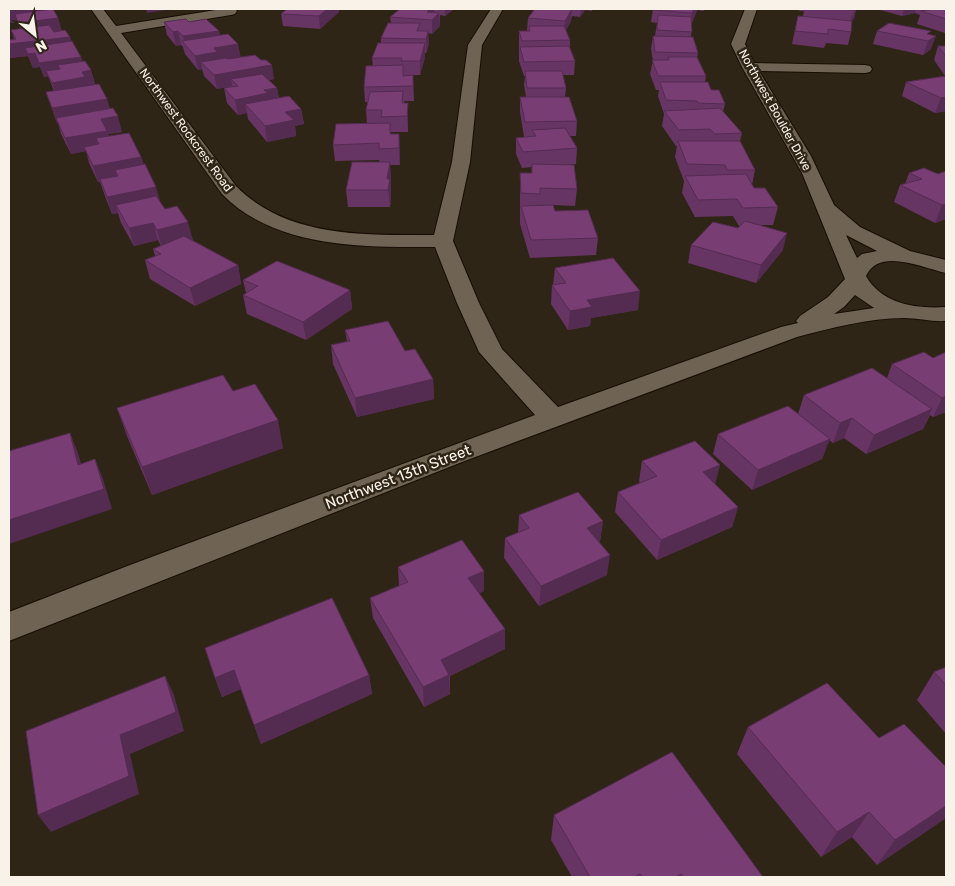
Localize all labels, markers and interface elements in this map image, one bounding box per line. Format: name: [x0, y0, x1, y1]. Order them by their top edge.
north arrow: [10, 10, 60, 60]
text: N: [33, 36, 50, 56]
street label: Northwest Boulder Drive: [736, 47, 814, 173]
street label: Northwest Rockcrest Road: [137, 66, 235, 194]
street label: Northwest 13th Street: [323, 441, 473, 513]

